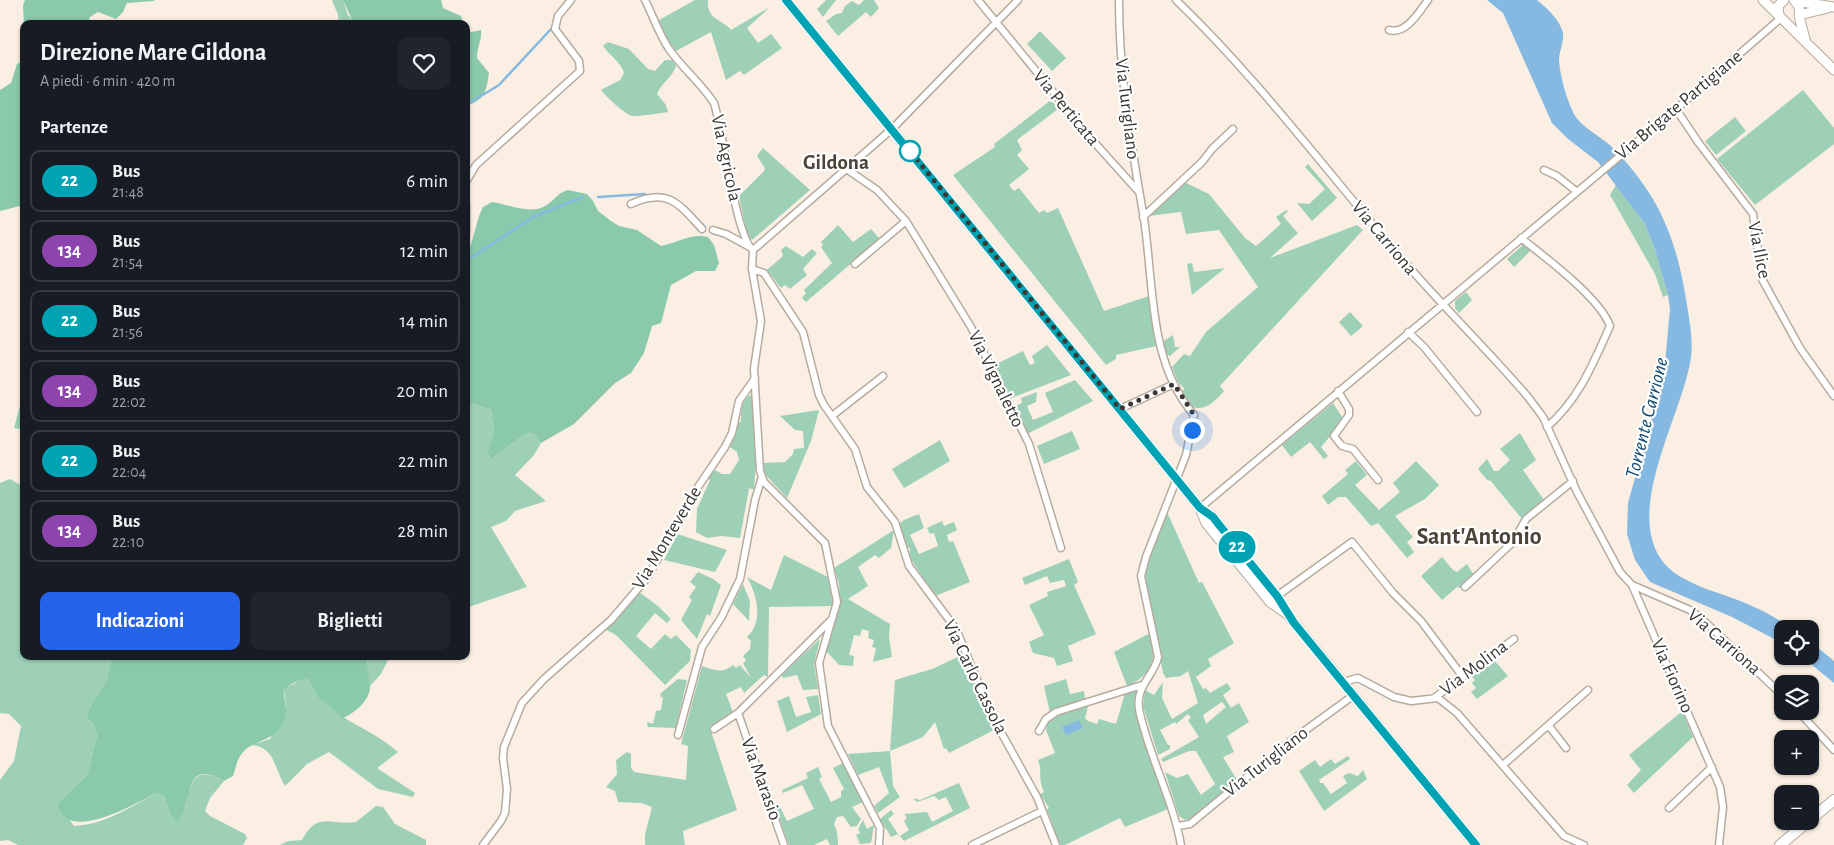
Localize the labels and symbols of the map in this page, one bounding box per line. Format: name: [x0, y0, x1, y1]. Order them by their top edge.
street label: Via Brigate Partigiane: [1612, 47, 1746, 163]
street label: Via Turigliano: [1111, 57, 1143, 161]
street label: Via Perticata: [1029, 66, 1103, 150]
street label: Via Agricola: [708, 113, 745, 203]
unlabelled marker: [899, 140, 921, 162]
district label: Gildona: [803, 152, 869, 173]
street label: Via Carriona: [1348, 197, 1420, 279]
street label: Via Ilice: [1744, 220, 1774, 280]
street label: Via Vignaletto: [964, 328, 1028, 430]
water label: Torrente Carrione: [1622, 355, 1672, 481]
your location: [1180, 418, 1205, 443]
street label: Via Monteverde: [629, 483, 705, 593]
district label: Sant'Antonio: [1416, 525, 1542, 549]
line badge: 22: [1214, 531, 1260, 563]
street label: Via Carriona: [1684, 605, 1764, 679]
street label: Via Carlo Cassola: [939, 617, 1011, 737]
street label: Via Molina: [1437, 636, 1511, 699]
street label: Via Fiorino: [1647, 636, 1697, 716]
street label: Via Turigliano: [1220, 723, 1312, 801]
street label: Via Marasio: [737, 735, 785, 823]

